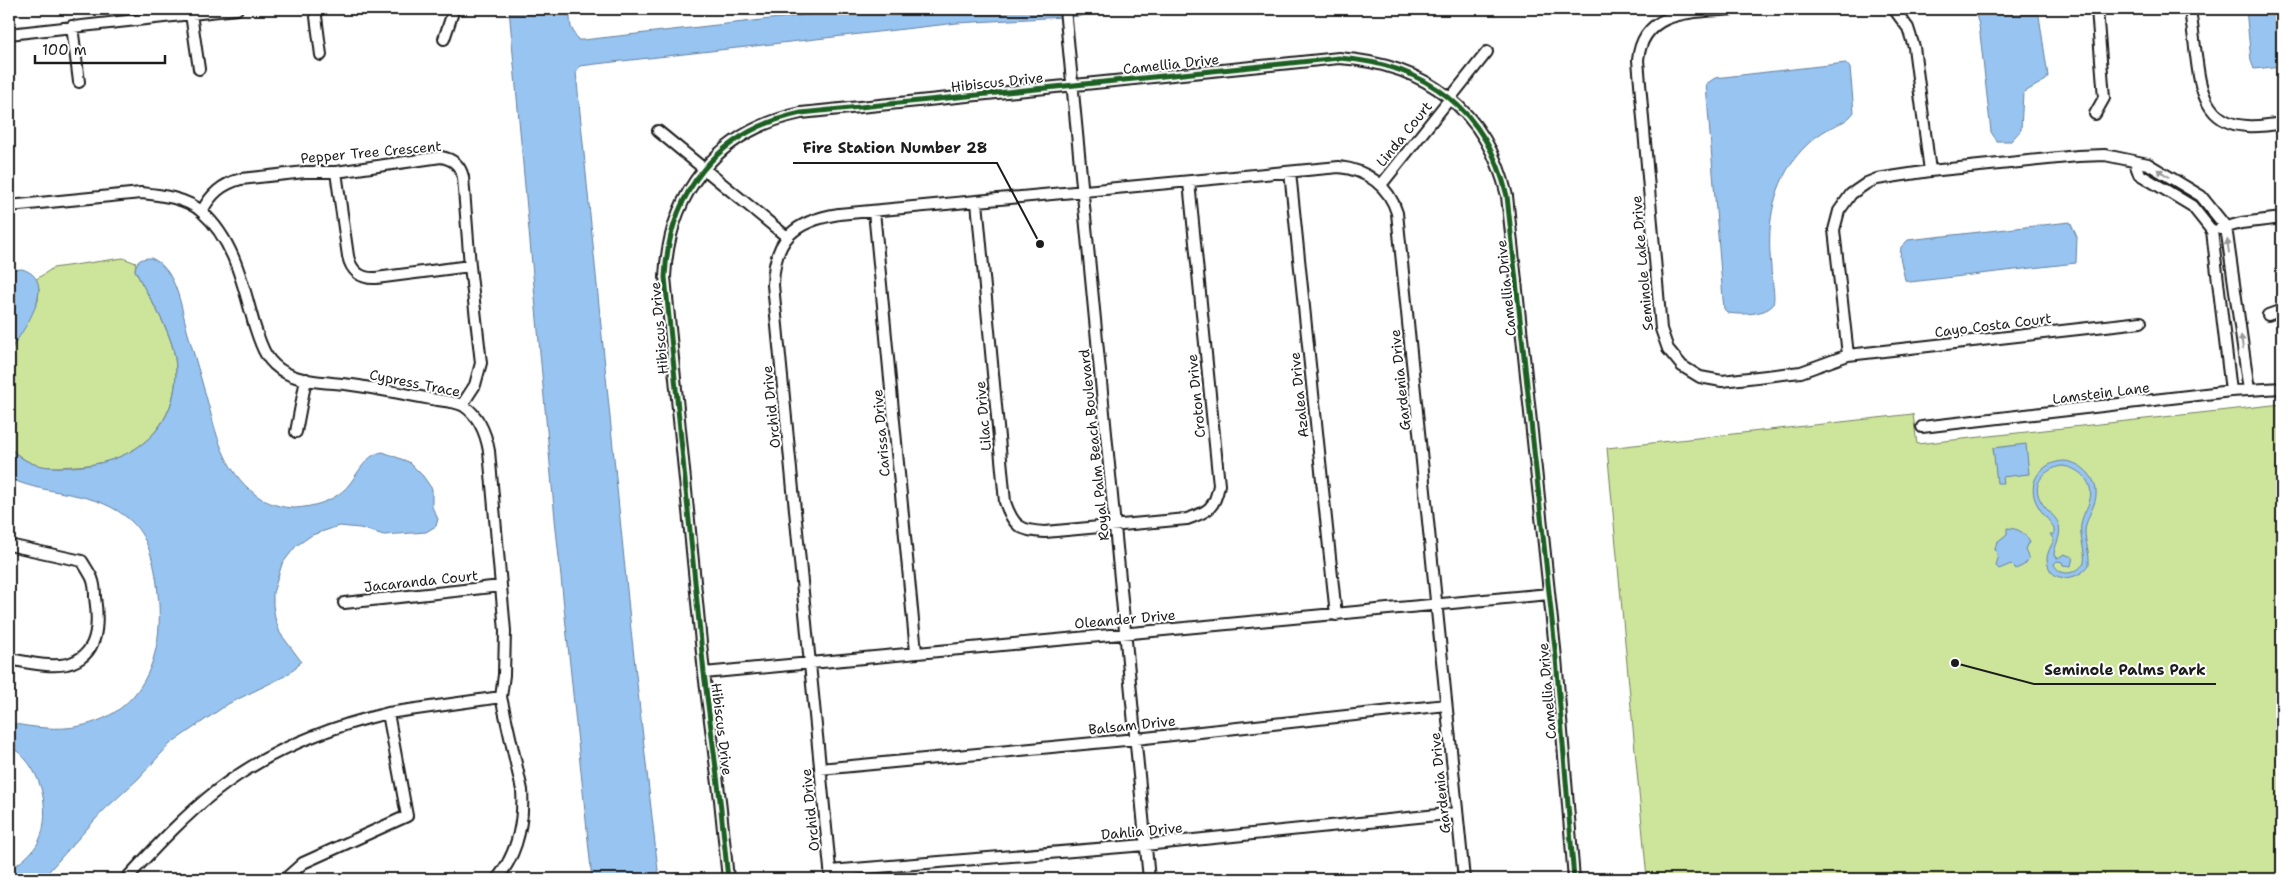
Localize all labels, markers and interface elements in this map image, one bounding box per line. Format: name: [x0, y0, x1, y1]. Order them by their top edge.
scale bar: [35, 32, 165, 64]
text: 100 m: [42, 40, 87, 60]
street label: Camellia Drive: [1122, 50, 1220, 78]
street label: Hibiscus Drive: [950, 68, 1044, 96]
street label: Linda Court: [1372, 98, 1436, 170]
callout: Fire Station Number 28: [793, 133, 997, 163]
street label: Pepper Tree Crescent: [300, 137, 442, 167]
text: Fire Station Number 28: [803, 138, 987, 158]
one-way arrow: [2157, 169, 2170, 178]
street label: Seminole Lake Drive: [1627, 195, 1657, 331]
one-way arrow: [2224, 238, 2232, 254]
street label: Camellia Drive: [1492, 239, 1520, 337]
street label: Hibiscus Drive: [646, 281, 672, 375]
street label: Cayo Costa Court: [1934, 309, 2052, 341]
street label: Gardenia Drive: [1386, 328, 1414, 431]
one-way arrow: [2238, 333, 2246, 349]
street label: Royal Palm Beach Boulevard: [1075, 348, 1113, 542]
street label: Azalea Drive: [1286, 351, 1312, 439]
street label: Croton Drive: [1183, 353, 1209, 439]
street label: Cypress Trace: [368, 365, 462, 401]
street label: Orchid Drive: [758, 365, 784, 449]
street label: Lamstein Lane: [2051, 378, 2151, 408]
street label: Lilac Drive: [971, 380, 995, 452]
street label: Carissa Drive: [868, 388, 894, 478]
street label: Jacaranda Court: [363, 566, 479, 596]
street label: Oleander Drive: [1074, 606, 1176, 632]
street label: Camellia Drive: [1534, 642, 1560, 740]
callout: Seminole Palms Park: [2034, 654, 2216, 684]
text: Seminole Palms Park: [2044, 660, 2206, 680]
street label: Hibiscus Drive: [707, 682, 737, 776]
street label: Balsam Drive: [1087, 711, 1177, 739]
street label: Gardenia Drive: [1426, 731, 1454, 834]
street label: Orchid Drive: [797, 768, 823, 852]
street label: Dahlia Drive: [1100, 818, 1184, 844]

